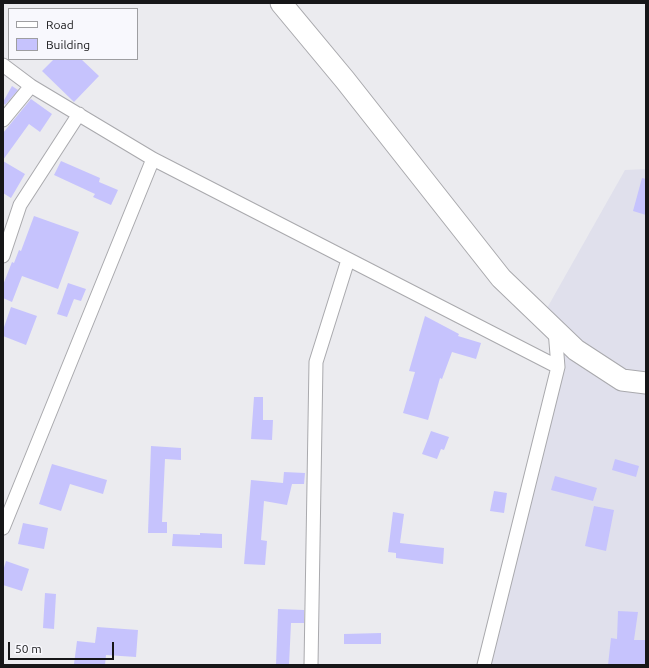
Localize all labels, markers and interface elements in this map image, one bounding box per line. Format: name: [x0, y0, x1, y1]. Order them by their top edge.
legend: [8, 8, 138, 60]
text: Road: [46, 18, 74, 31]
text: Building: [46, 38, 90, 51]
scale bar: [10, 634, 116, 660]
text: 50 m: [15, 642, 42, 655]

